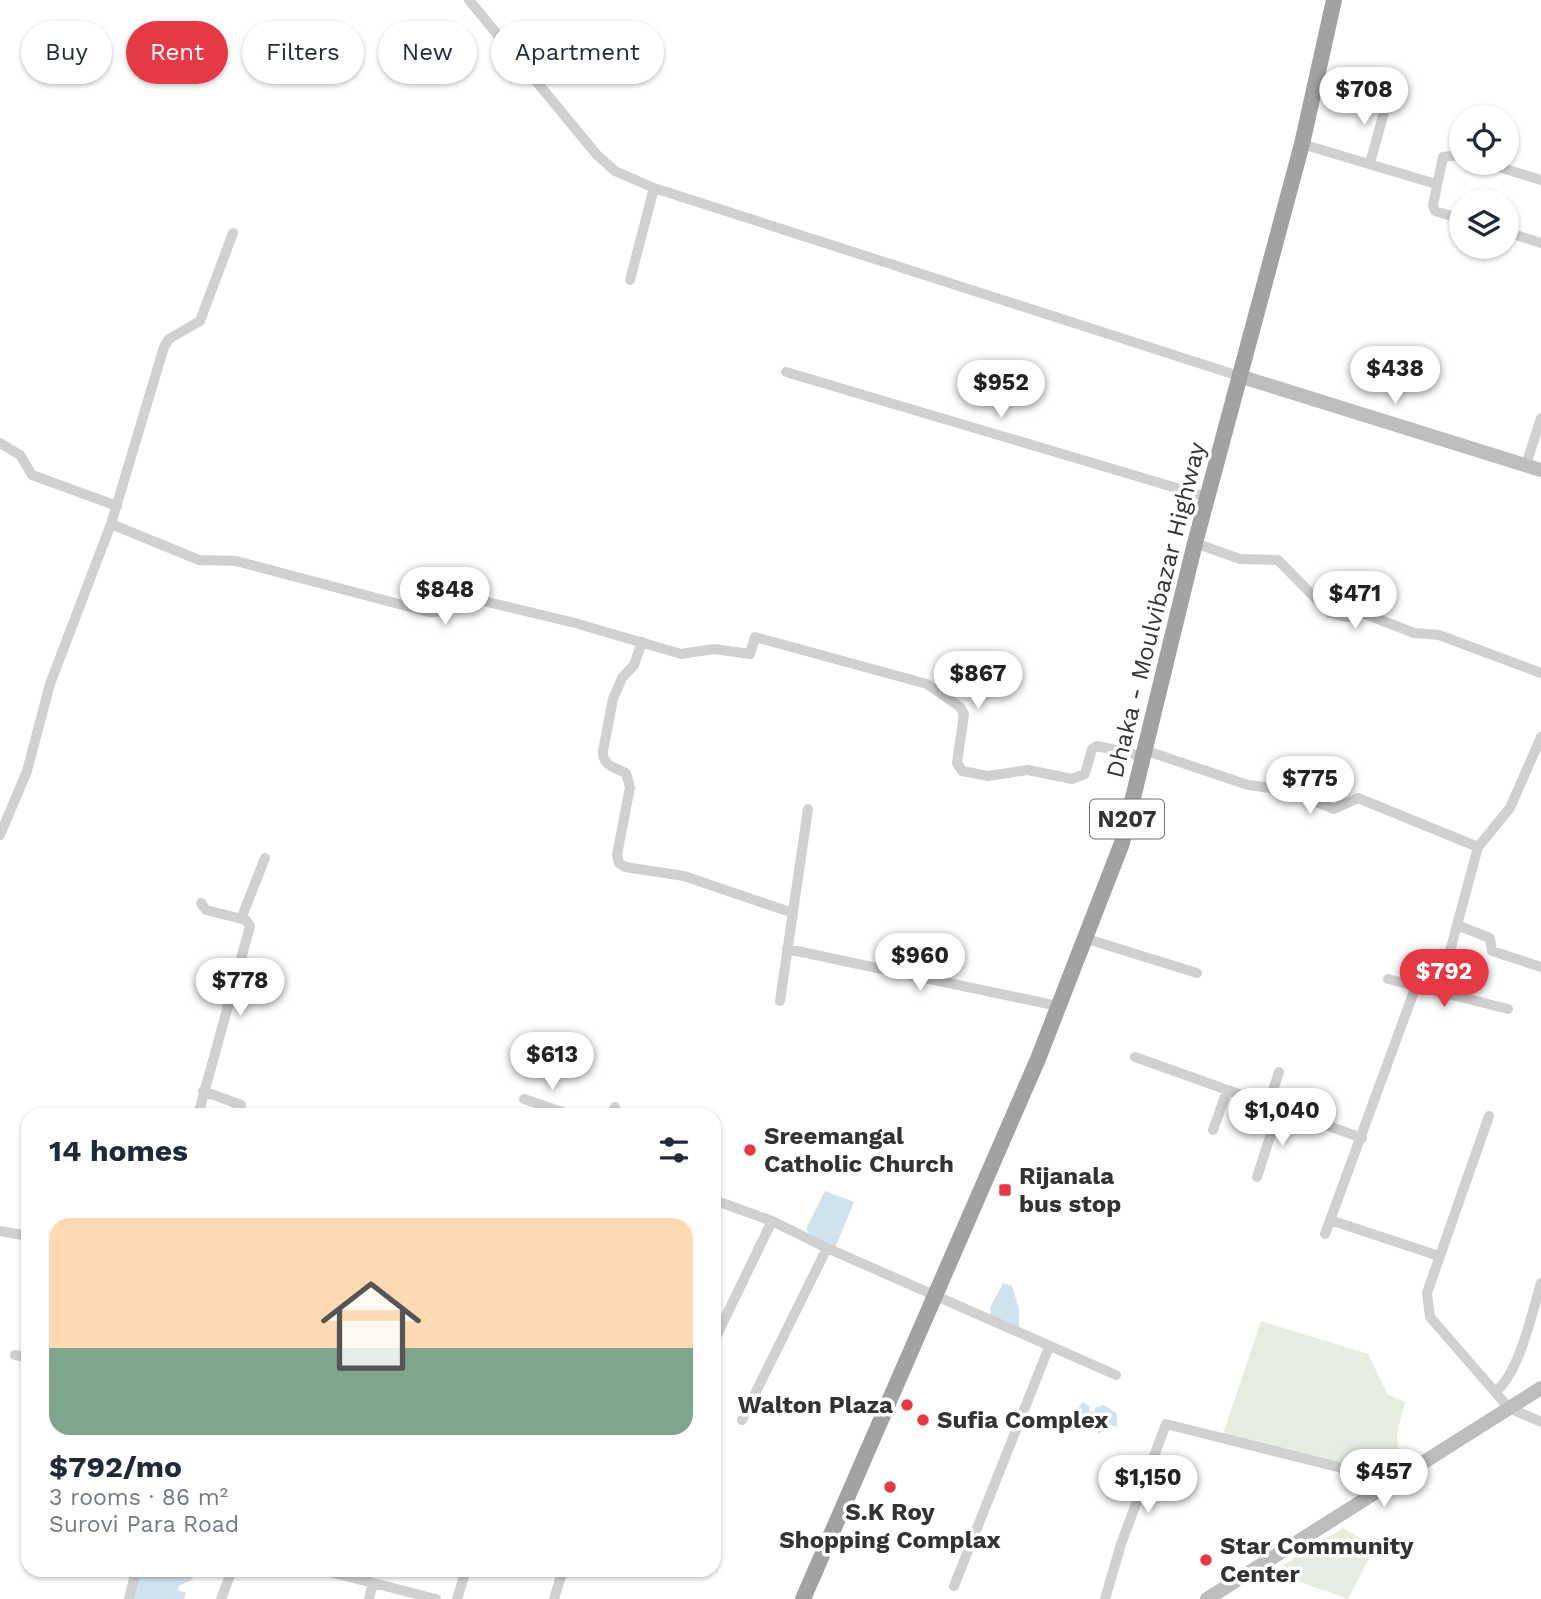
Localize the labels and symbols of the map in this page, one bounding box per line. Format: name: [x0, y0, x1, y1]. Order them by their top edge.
pin: $708: [1323, 68, 1405, 127]
pin: $438: [1354, 346, 1436, 406]
pin: $952: [960, 360, 1042, 420]
street label: Dhaka - Moulvibazar Highway: [1101, 439, 1211, 781]
pin: $848: [404, 568, 486, 627]
pin: $471: [1314, 572, 1396, 631]
pin: $867: [937, 652, 1019, 711]
pin: $775: [1269, 756, 1351, 816]
road number: N207: [1090, 800, 1164, 838]
pin: $960: [879, 934, 961, 993]
pin: $792: [1403, 950, 1485, 1009]
pin: $778: [199, 958, 281, 1018]
pin: $613: [511, 1032, 593, 1092]
pin: $1,040: [1225, 1088, 1339, 1148]
place label: Sreemangal Catholic Church: [764, 1122, 954, 1178]
marker: Sreemangal Catholic Church: [742, 1142, 758, 1158]
place label: Rijanala bus stop: [1019, 1162, 1121, 1218]
marker: Rijanala bus stop: [997, 1182, 1013, 1198]
place label: Walton Plaza: [738, 1391, 893, 1419]
marker: Walton Plaza: [899, 1397, 915, 1413]
place label: Sufia Complex: [937, 1406, 1108, 1434]
marker: Sufia Complex: [915, 1412, 931, 1428]
pin: $457: [1343, 1450, 1425, 1509]
pin: $1,150: [1091, 1456, 1205, 1515]
marker: S.K Roy Shopping Complax: [882, 1479, 898, 1495]
place label: S.K Roy Shopping Complax: [779, 1498, 1001, 1554]
place label: Star Community Center: [1220, 1532, 1414, 1588]
marker: Star Community Center: [1198, 1552, 1214, 1568]

